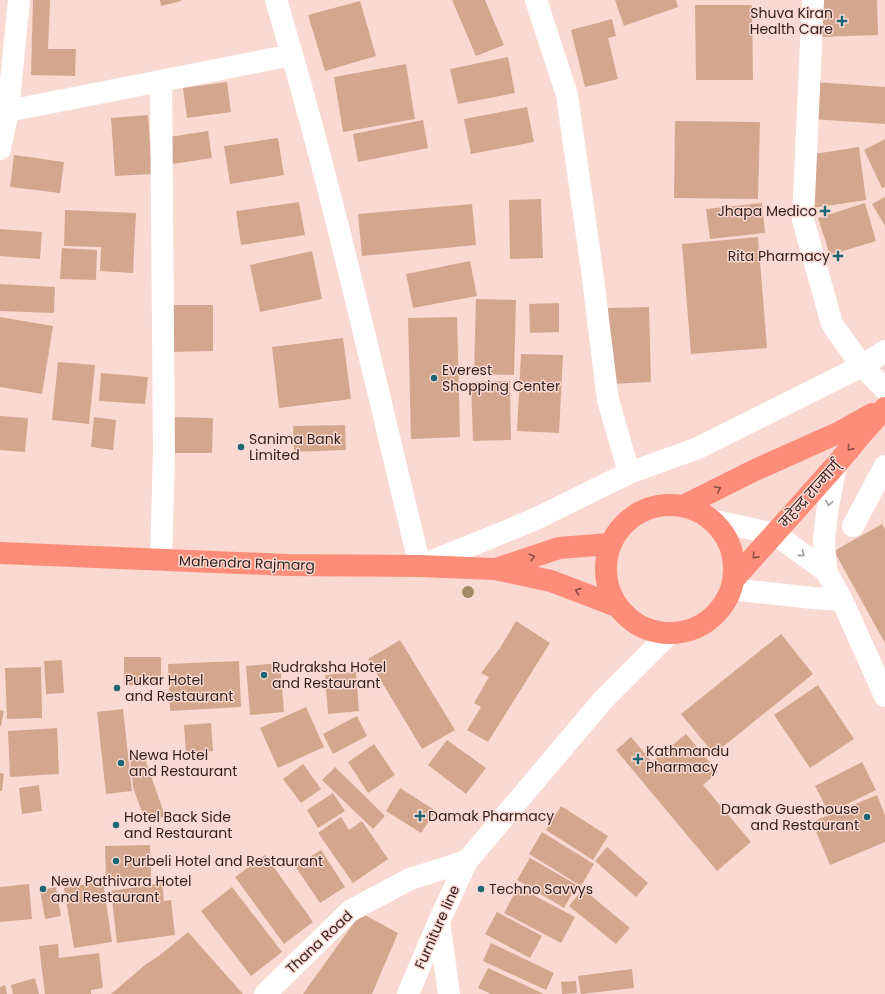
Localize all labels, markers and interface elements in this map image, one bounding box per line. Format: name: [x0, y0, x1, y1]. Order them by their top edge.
place label: Shuva Kiran Health Care: [750, 3, 833, 39]
marker: Shuva Kiran Health Care: [836, 15, 848, 27]
place label: Jhapa Medico: [717, 201, 817, 221]
marker: Jhapa Medico: [820, 206, 830, 216]
place label: Rita Pharmacy: [728, 246, 830, 266]
marker: Rita Pharmacy: [833, 251, 843, 261]
place label: Everest Shopping Center: [442, 360, 560, 396]
marker: Everest Shopping Center: [429, 373, 439, 383]
place label: Sanima Bank Limited: [249, 429, 342, 465]
marker: Sanima Bank Limited: [236, 442, 246, 452]
one-way arrow: [848, 444, 855, 451]
street label: महेन्द्र राज्मार्ग्: [774, 454, 847, 532]
one-way arrow: [714, 486, 721, 494]
one-way arrow: [825, 500, 834, 506]
one-way arrow: [798, 549, 805, 557]
street label: Mahendra Rajmarg: [179, 551, 315, 575]
one-way arrow: [752, 551, 759, 559]
one-way arrow: [528, 553, 535, 562]
one-way arrow: [574, 587, 581, 595]
place label: Rudraksha Hotel and Restaurant: [272, 657, 386, 693]
place label: Pukar Hotel and Restaurant: [125, 670, 233, 706]
marker: Rudraksha Hotel and Restaurant: [259, 670, 269, 680]
marker: Pukar Hotel and Restaurant: [112, 683, 122, 693]
place label: Kathmandu Pharmacy: [646, 741, 729, 777]
place label: Newa Hotel and Restaurant: [129, 745, 237, 781]
marker: Kathmandu Pharmacy: [633, 754, 643, 764]
marker: Newa Hotel and Restaurant: [116, 758, 126, 768]
place label: Damak Guesthouse and Restaurant: [721, 799, 859, 835]
place label: Damak Pharmacy: [428, 806, 554, 826]
place label: Hotel Back Side and Restaurant: [124, 807, 232, 843]
marker: Damak Pharmacy: [415, 811, 425, 821]
marker: Damak Guesthouse and Restaurant: [862, 812, 872, 822]
marker: Hotel Back Side and Restaurant: [111, 820, 121, 830]
place label: Purbeli Hotel and Restaurant: [124, 851, 323, 871]
marker: Purbeli Hotel and Restaurant: [111, 856, 121, 866]
place label: New Pathivara Hotel and Restaurant: [51, 871, 191, 907]
place label: Techno Savvys: [489, 879, 593, 899]
street label: Furniture line: [410, 882, 465, 972]
marker: New Pathivara Hotel and Restaurant: [38, 884, 48, 894]
marker: Techno Savvys: [476, 884, 486, 894]
street label: Thana Road: [281, 906, 357, 978]

